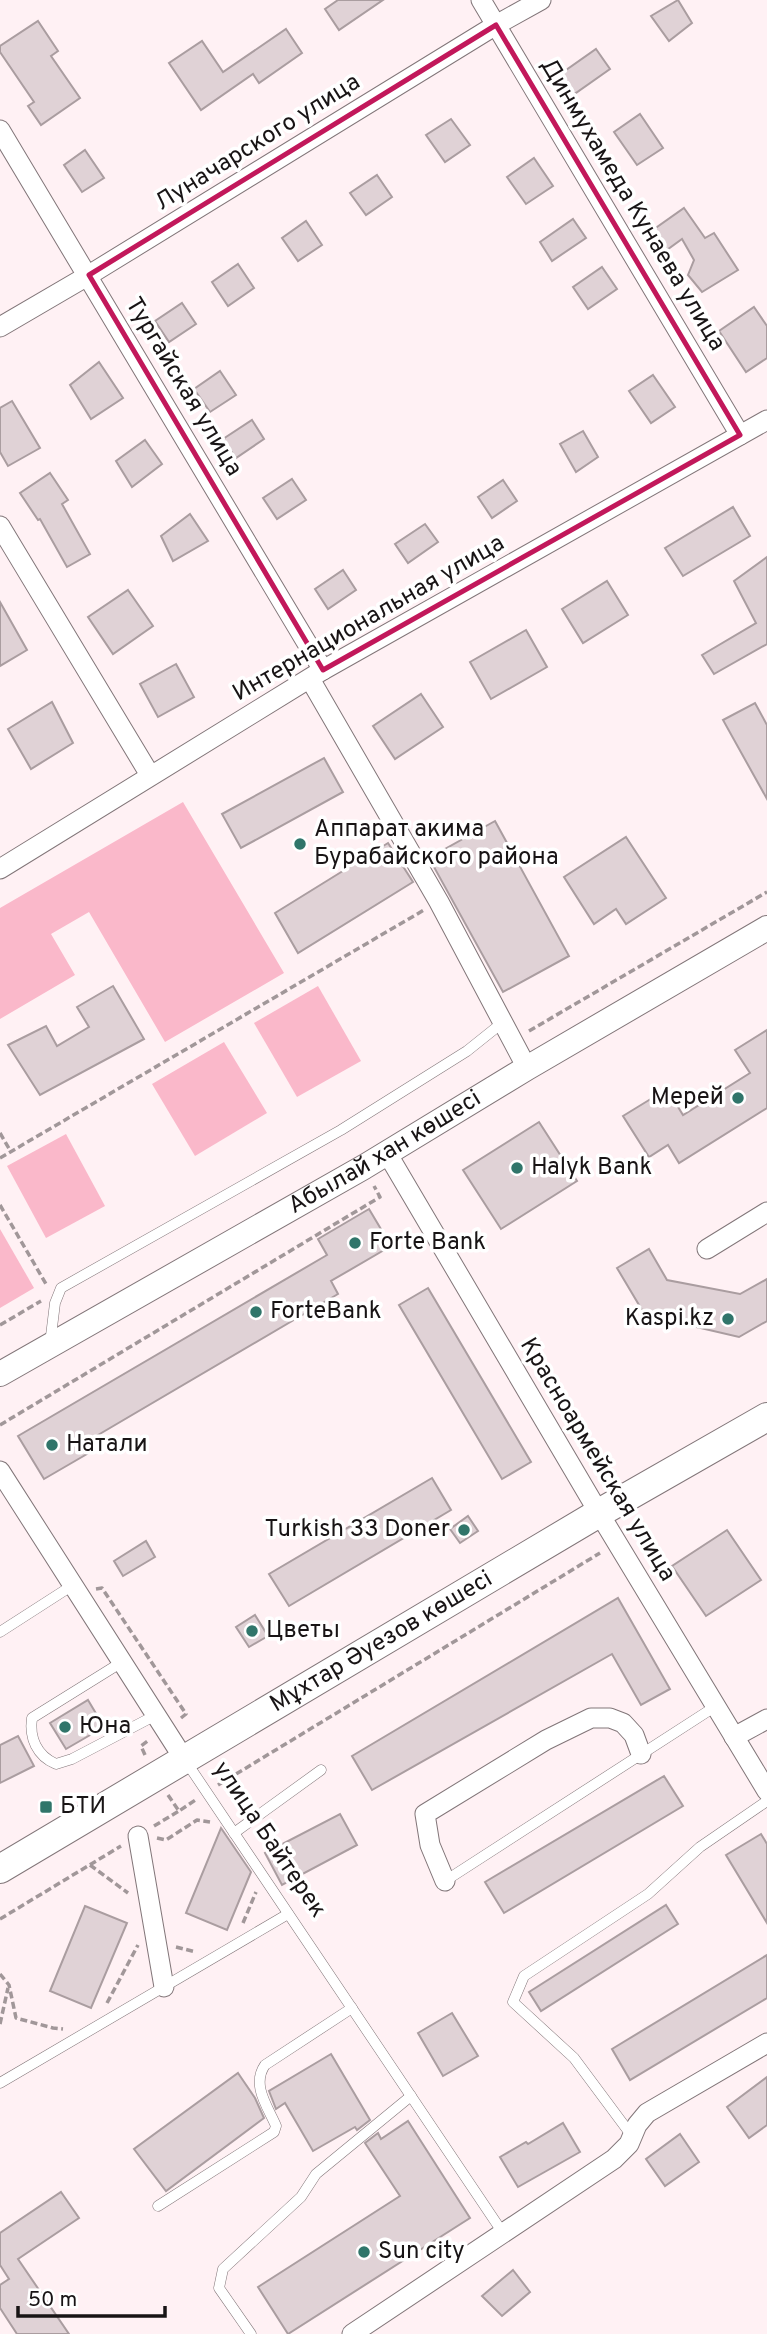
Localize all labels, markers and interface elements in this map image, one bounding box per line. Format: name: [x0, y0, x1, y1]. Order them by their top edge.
street label: Динмухамеда Кунаева улица: [533, 53, 731, 357]
street label: Луначарского улица: [150, 68, 366, 218]
street label: Тургайская улица: [118, 292, 248, 482]
street label: Интернациональная улица: [228, 529, 510, 709]
place label: Аппарат акима Бурабайского района: [314, 815, 559, 873]
marker: Аппарат акима Бурабайского района: [292, 836, 308, 852]
place label: Мерей: [651, 1083, 724, 1113]
street label: Абылай хан көшесі: [283, 1084, 487, 1222]
marker: Мерей: [730, 1090, 746, 1106]
place label: Halyk Bank: [531, 1153, 652, 1183]
marker: Halyk Bank: [509, 1160, 525, 1176]
place label: Forte Bank: [369, 1228, 486, 1258]
marker: Forte Bank: [347, 1235, 363, 1251]
place label: ForteBank: [270, 1297, 381, 1327]
marker: ForteBank: [248, 1304, 264, 1320]
place label: Kaspi.kz: [625, 1304, 714, 1334]
marker: Kaspi.kz: [720, 1311, 736, 1327]
street label: Красноармейская улица: [512, 1333, 682, 1587]
place label: Натали: [66, 1430, 148, 1460]
marker: Натали: [44, 1437, 60, 1453]
place label: Turkish 33 Doner: [265, 1515, 450, 1545]
marker: Turkish 33 Doner: [456, 1522, 472, 1538]
street label: Мұхтар Әуезов көшесі: [265, 1564, 498, 1720]
place label: Цветы: [266, 1616, 340, 1646]
marker: Цветы: [244, 1623, 260, 1639]
place label: Юна: [79, 1712, 131, 1742]
marker: Юна: [57, 1719, 73, 1735]
street label: улица Байтерек: [206, 1756, 332, 1924]
place label: БТИ: [60, 1792, 106, 1822]
marker: БТИ: [38, 1799, 54, 1815]
place label: Sun city: [378, 2237, 465, 2267]
marker: Sun city: [356, 2244, 372, 2260]
scale bar: [18, 2274, 164, 2318]
text: 50 m: [28, 2287, 77, 2314]

